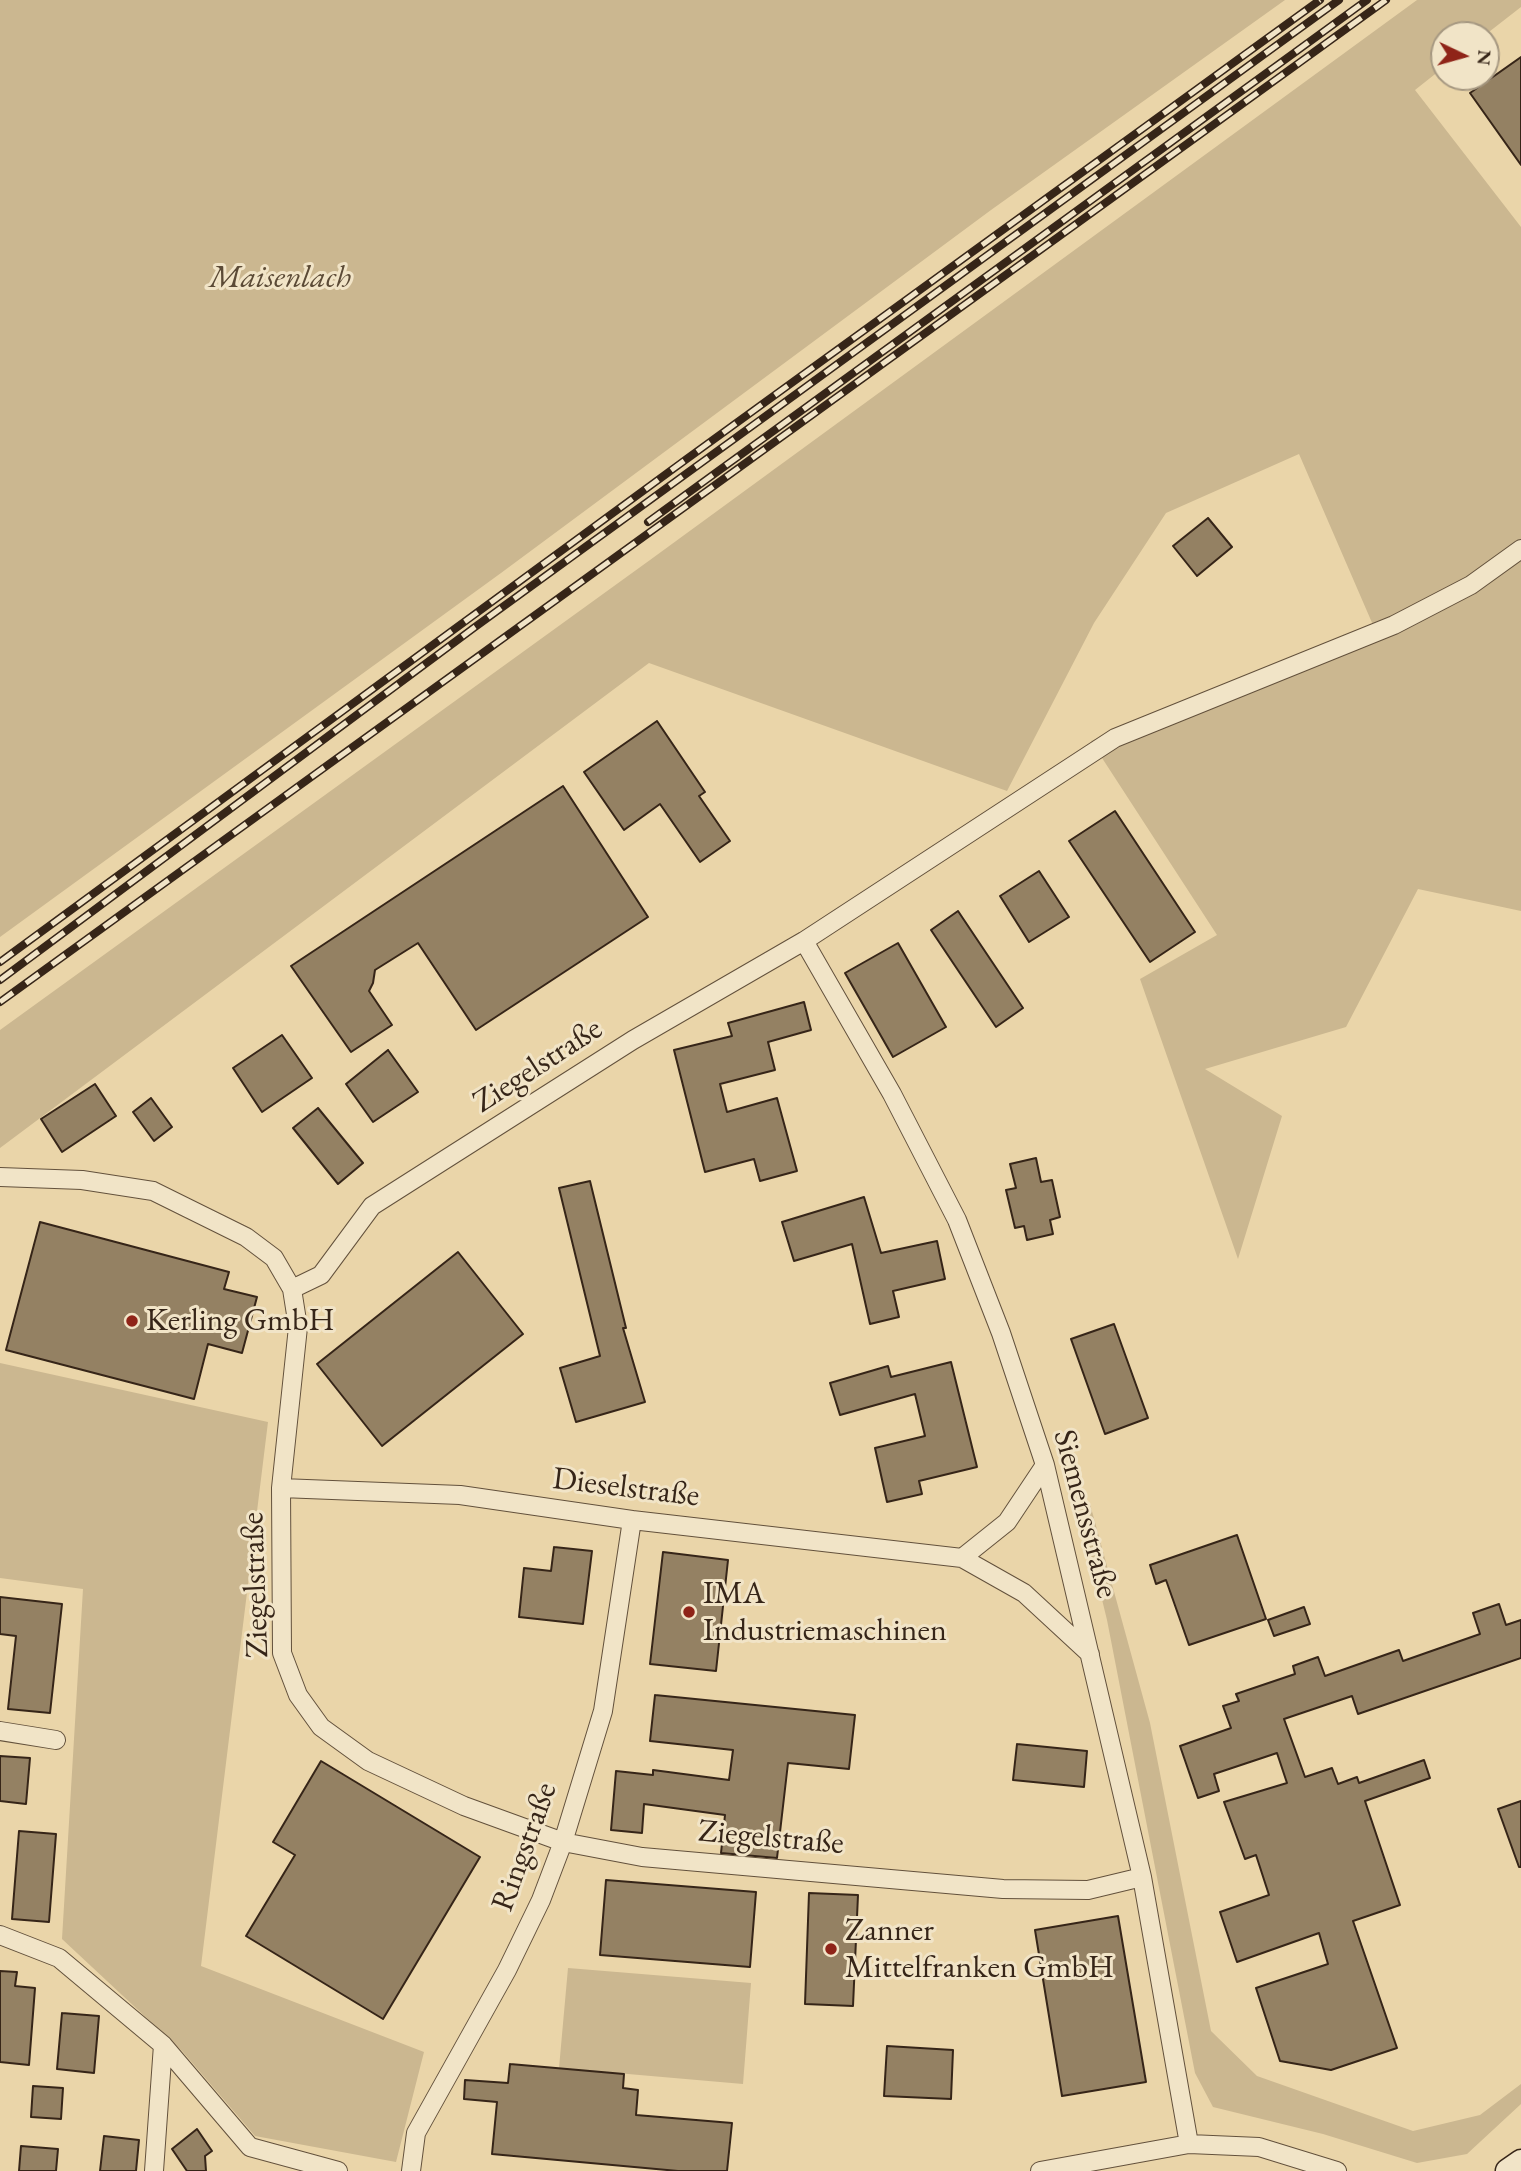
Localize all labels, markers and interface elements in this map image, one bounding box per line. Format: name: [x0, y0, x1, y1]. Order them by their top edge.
north arrow: [1430, 21, 1500, 91]
text: N: [1471, 49, 1498, 66]
park label: Maisenlach: [209, 259, 351, 297]
street label: Ziegelstraße: [466, 1010, 610, 1122]
place label: Kerling GmbH: [146, 1302, 334, 1340]
marker: Kerling GmbH: [124, 1313, 140, 1329]
street label: Siemensstraße: [1044, 1426, 1126, 1602]
street label: Dieselstraße: [551, 1460, 701, 1516]
street label: Ziegelstraße: [234, 1511, 278, 1659]
place label: IMA Industriemaschinen: [703, 1575, 947, 1650]
marker: IMA Industriemaschinen: [681, 1604, 697, 1620]
street label: Ringstraße: [484, 1778, 566, 1916]
street label: Ziegelstraße: [697, 1813, 845, 1863]
place label: Zanner Mittelfranken GmbH: [845, 1912, 1114, 1987]
marker: Zanner Mittelfranken GmbH: [823, 1941, 839, 1957]

